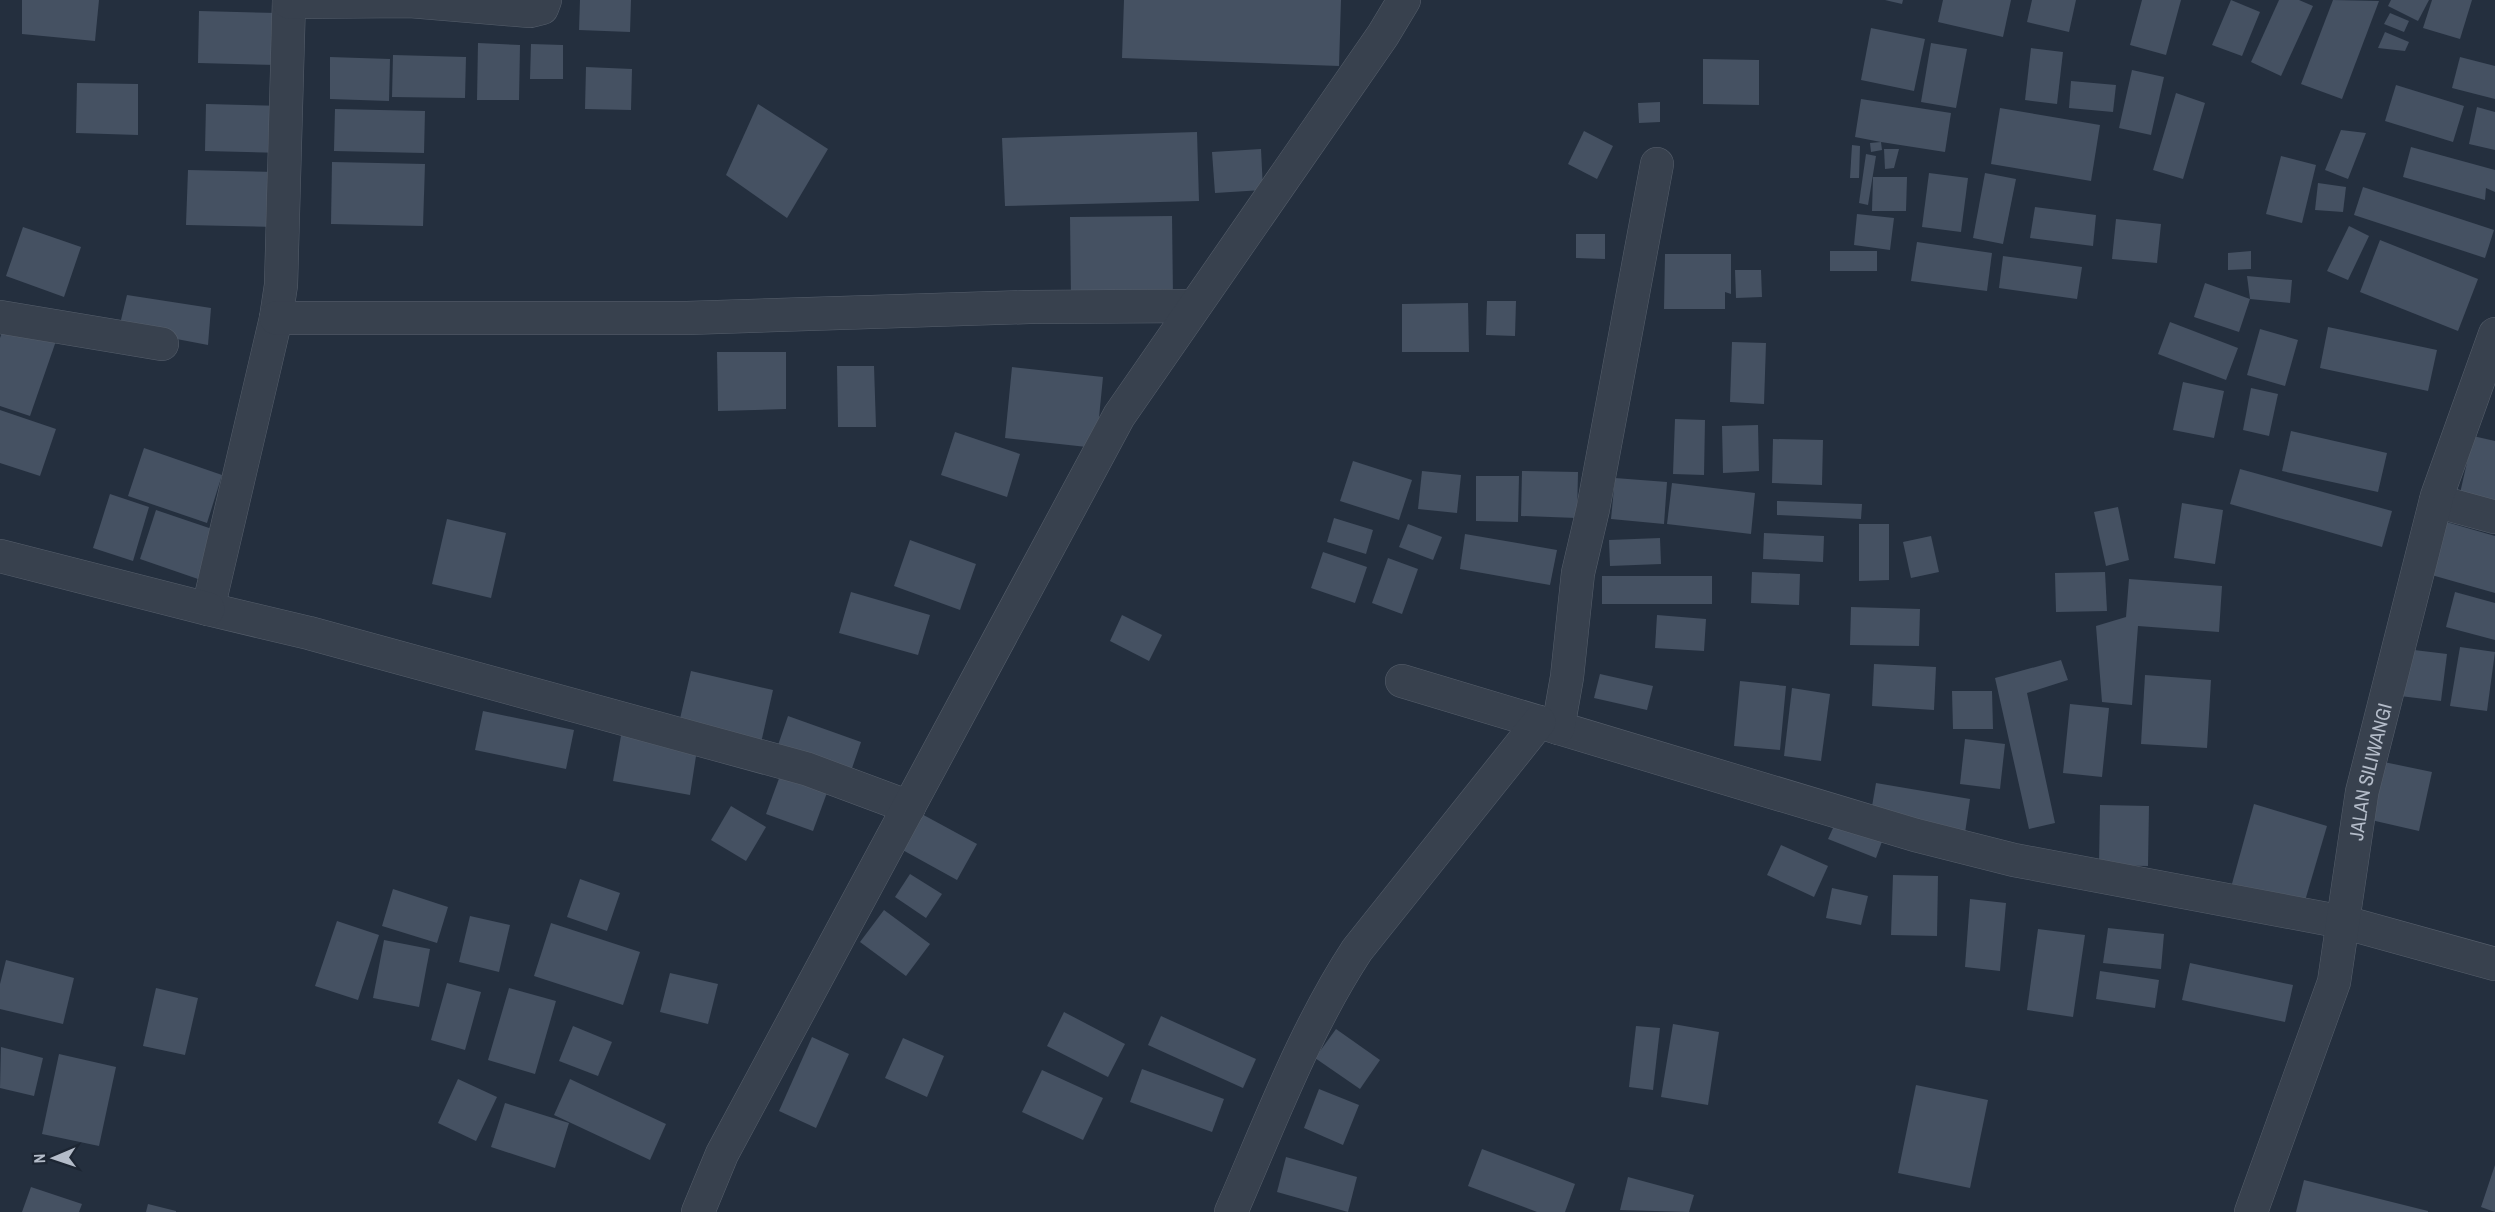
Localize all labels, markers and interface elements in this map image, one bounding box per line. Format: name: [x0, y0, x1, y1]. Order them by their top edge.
street label: JALAN SILIWANGI: [2342, 700, 2398, 842]
north arrow: [24, 1128, 84, 1188]
text: N: [28, 1153, 50, 1164]

